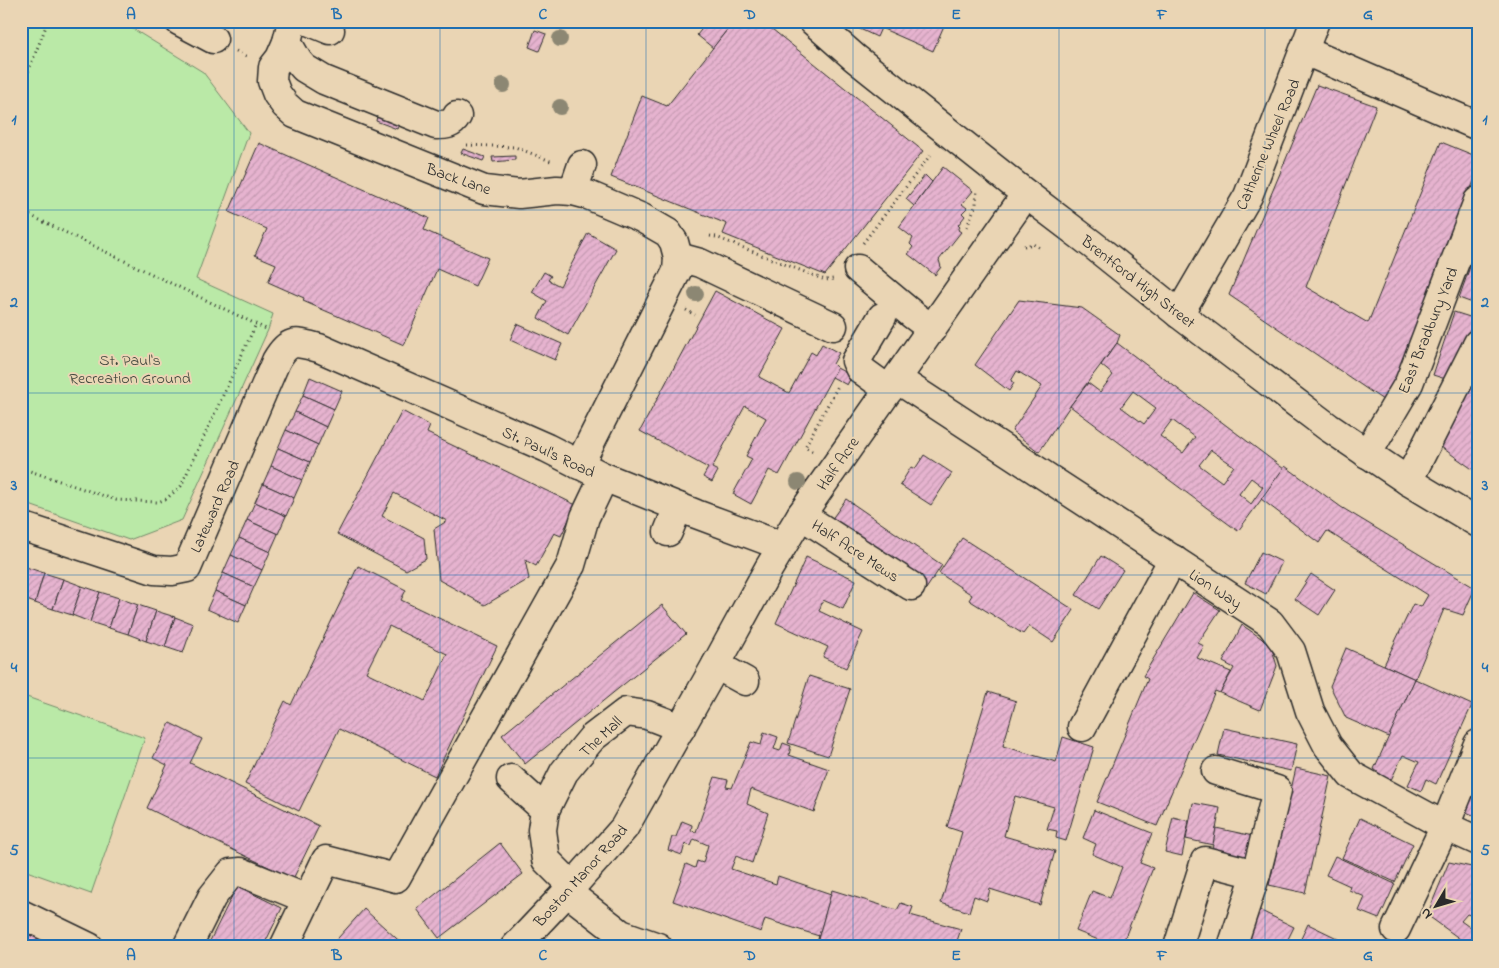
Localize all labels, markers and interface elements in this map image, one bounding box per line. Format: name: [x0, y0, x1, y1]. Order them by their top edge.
text: A: [126, 3, 136, 27]
text: B: [331, 3, 343, 27]
text: C: [539, 3, 548, 27]
text: D: [743, 3, 756, 27]
text: E: [951, 3, 961, 27]
text: F: [1156, 3, 1168, 27]
text: G: [1363, 3, 1373, 27]
street label: Catherine Wheel Road: [1230, 76, 1307, 214]
text: 1: [11, 108, 17, 132]
text: 1: [1482, 108, 1488, 132]
street label: Back Lane: [422, 157, 495, 202]
street label: Brentford High Street: [1075, 230, 1201, 335]
street label: East Bradbury Yard: [1393, 264, 1465, 398]
text: 2: [9, 291, 18, 315]
text: 2: [1480, 291, 1489, 315]
park label: St. Paul's Recreation Ground: [69, 349, 191, 391]
street label: St. Paul's Road: [498, 421, 599, 485]
street label: Half Acre: [811, 432, 866, 496]
street label: Lateward Road: [185, 457, 247, 557]
text: 3: [10, 474, 18, 498]
text: 3: [1481, 474, 1489, 498]
street label: Half Acre Mews: [806, 514, 904, 589]
street label: Lion Way: [1184, 564, 1246, 616]
text: 4: [10, 656, 18, 680]
text: 4: [1481, 656, 1489, 680]
street label: The Mall: [574, 711, 629, 764]
street label: Boston Manor Road: [528, 820, 634, 934]
text: 5: [9, 839, 19, 863]
text: 5: [1480, 839, 1490, 863]
north arrow: [1412, 880, 1462, 930]
text: N: [1416, 903, 1438, 923]
text: A: [126, 944, 136, 968]
text: B: [331, 944, 343, 968]
text: C: [539, 944, 548, 968]
text: D: [743, 944, 756, 968]
text: E: [951, 944, 961, 968]
text: F: [1156, 944, 1168, 968]
text: G: [1363, 944, 1373, 968]

